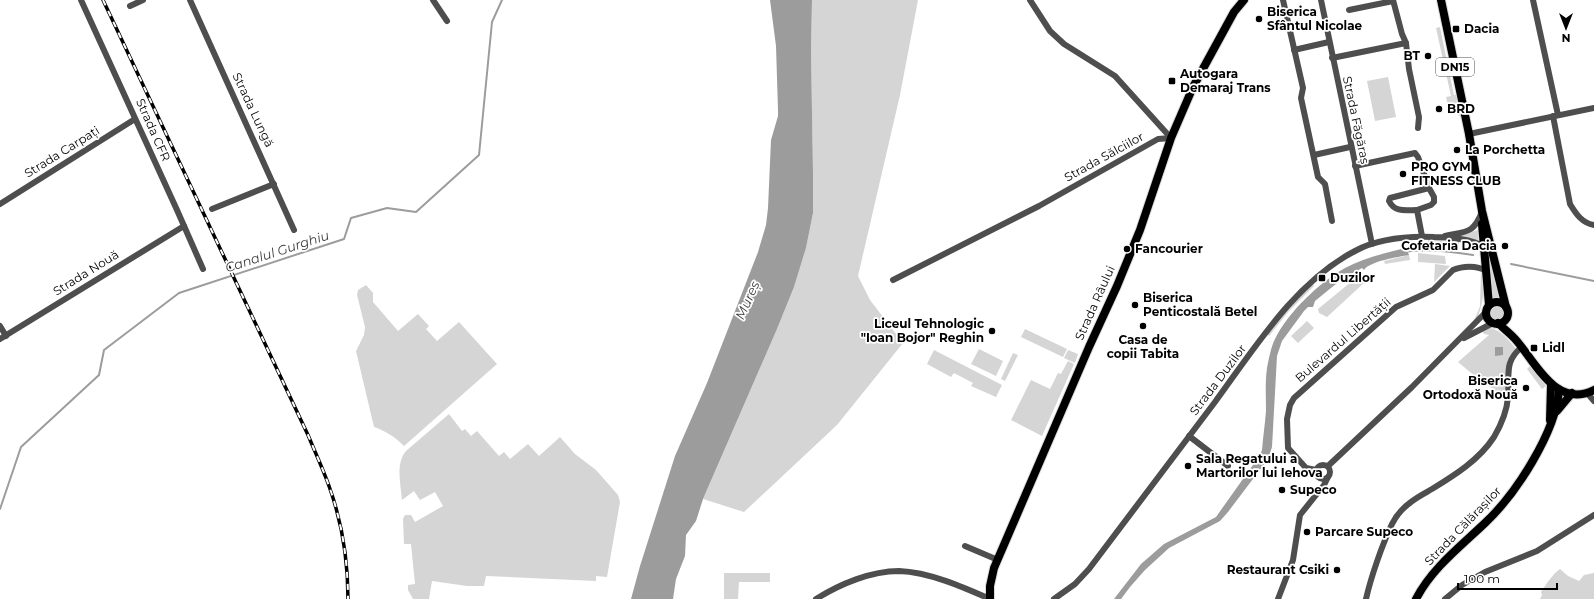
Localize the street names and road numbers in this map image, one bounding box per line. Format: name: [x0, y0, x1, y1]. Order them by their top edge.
road number: DN15: [1436, 58, 1474, 76]
street label: Strada Lungă: [230, 70, 277, 149]
street label: Strada Făgăraș: [1340, 75, 1373, 165]
street label: Strada CFR: [133, 96, 174, 164]
street label: Strada Carpați: [21, 123, 102, 181]
street label: Strada Sălciilor: [1061, 128, 1146, 185]
street label: Strada Nouă: [50, 246, 121, 299]
street label: Strada Râului: [1071, 263, 1118, 343]
street label: Bulevardul Libertății: [1292, 294, 1394, 385]
street label: Strada Duzilor: [1186, 341, 1249, 418]
street label: Strada Călărașilor: [1421, 483, 1504, 568]

